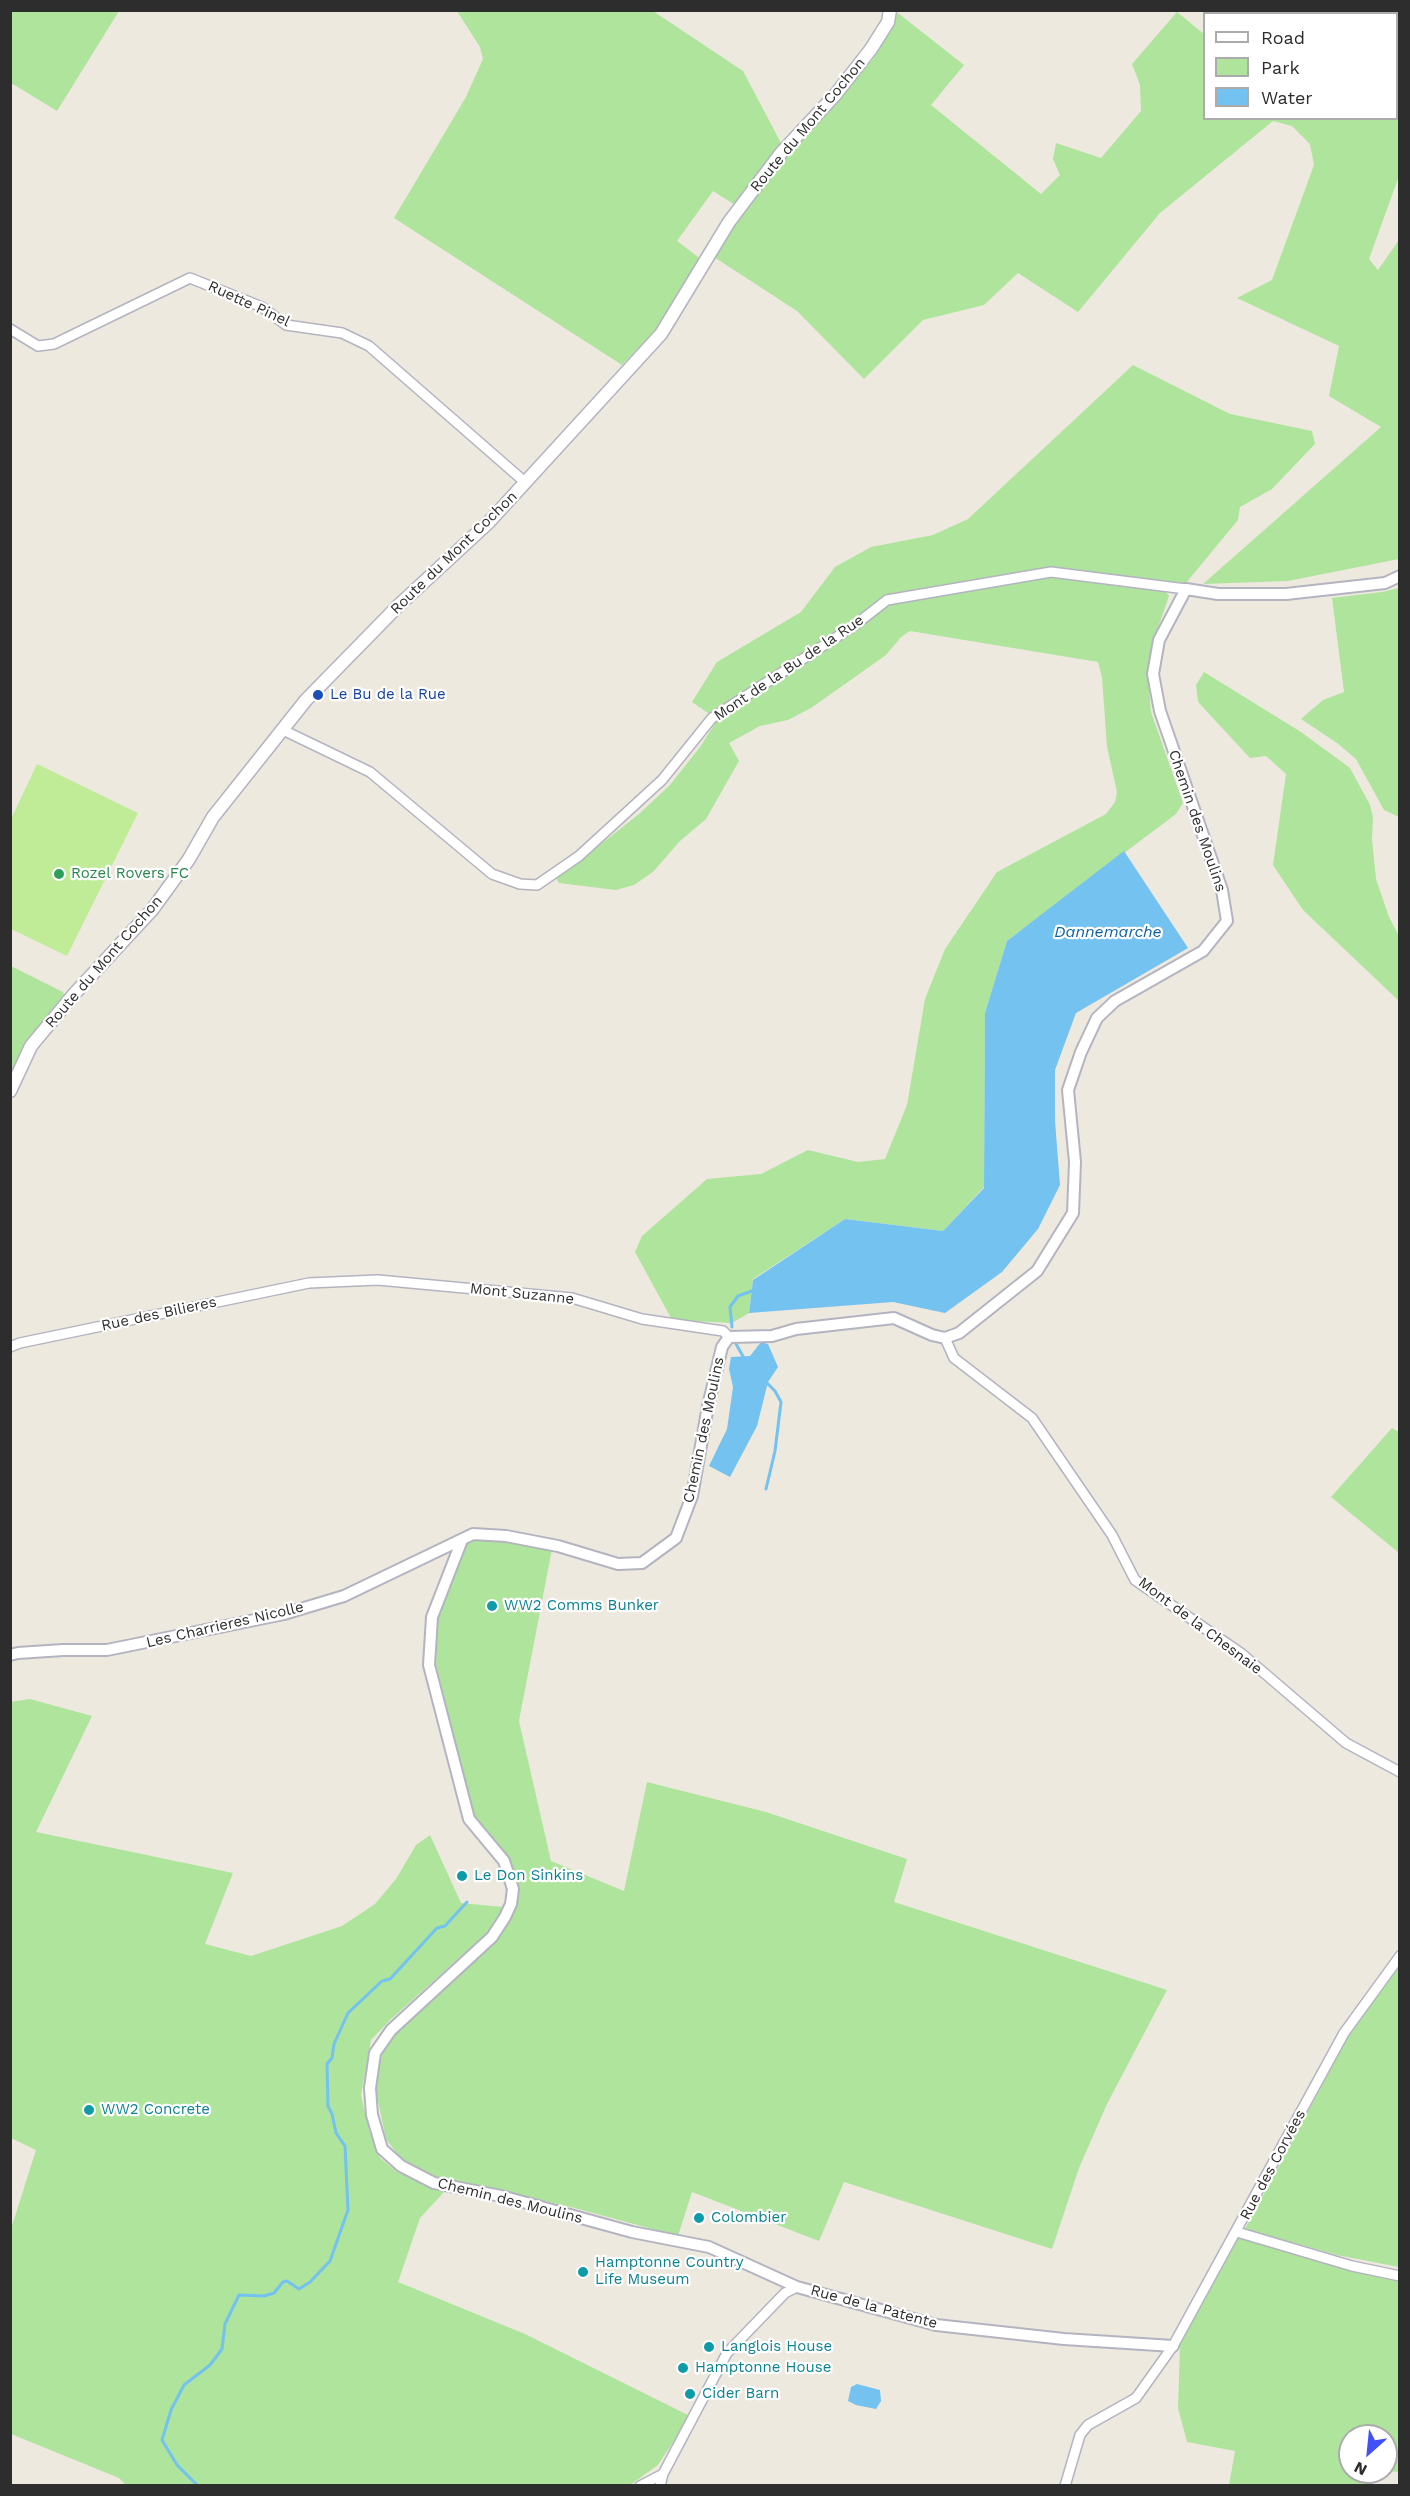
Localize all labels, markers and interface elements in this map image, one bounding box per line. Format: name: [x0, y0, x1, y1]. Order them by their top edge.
legend: [1203, 12, 1398, 120]
text: Road: [1261, 27, 1305, 48]
street label: Route du Mont Cochon: [747, 54, 869, 196]
text: Park: [1261, 57, 1300, 78]
text: Water: [1261, 87, 1313, 108]
street label: Ruette Pinel: [205, 277, 293, 331]
street label: Route du Mont Cochon: [387, 488, 521, 618]
street label: Mont de la Bu de la Rue: [711, 611, 867, 725]
place label: Le Bu de la Rue: [330, 686, 446, 704]
marker: Le Bu de la Rue: [311, 688, 325, 702]
street label: Chemin des Moulins: [1164, 748, 1230, 894]
place label: Rozel Rovers FC: [71, 865, 189, 883]
marker: Rozel Rovers FC: [52, 867, 66, 881]
street label: Route du Mont Cochon: [42, 892, 166, 1032]
water label: Dannemarche: [1054, 922, 1162, 942]
street label: Mont Suzanne: [469, 1280, 575, 1308]
street label: Rue des Bilieres: [100, 1293, 218, 1335]
street label: Chemin des Moulins: [680, 1355, 728, 1505]
street label: Mont de la Chesnaie: [1135, 1574, 1265, 1678]
place label: WW2 Comms Bunker: [504, 1597, 659, 1615]
street label: Les Charrieres Nicolle: [144, 1598, 306, 1652]
marker: WW2 Comms Bunker: [485, 1599, 499, 1613]
place label: Le Don Sinkins: [474, 1867, 583, 1885]
marker: Le Don Sinkins: [455, 1869, 469, 1883]
place label: WW2 Concrete: [101, 2101, 210, 2119]
marker: WW2 Concrete: [82, 2103, 96, 2117]
street label: Rue des Corvées: [1236, 2107, 1310, 2223]
street label: Chemin des Moulins: [436, 2174, 584, 2228]
place label: Colombier: [711, 2209, 786, 2227]
marker: Colombier: [692, 2211, 706, 2225]
place label: Hamptonne Country Life Museum: [595, 2254, 743, 2289]
marker: Hamptonne Country Life Museum: [576, 2265, 590, 2279]
street label: Rue de la Patente: [809, 2281, 939, 2333]
place label: Langlois House: [721, 2338, 832, 2356]
marker: Langlois House: [702, 2340, 716, 2354]
place label: Hamptonne House: [695, 2359, 831, 2377]
marker: Hamptonne House: [676, 2361, 690, 2375]
place label: Cider Barn: [702, 2385, 779, 2403]
marker: Cider Barn: [683, 2387, 697, 2401]
north arrow: [1338, 2424, 1398, 2484]
text: N: [1351, 2458, 1370, 2480]

